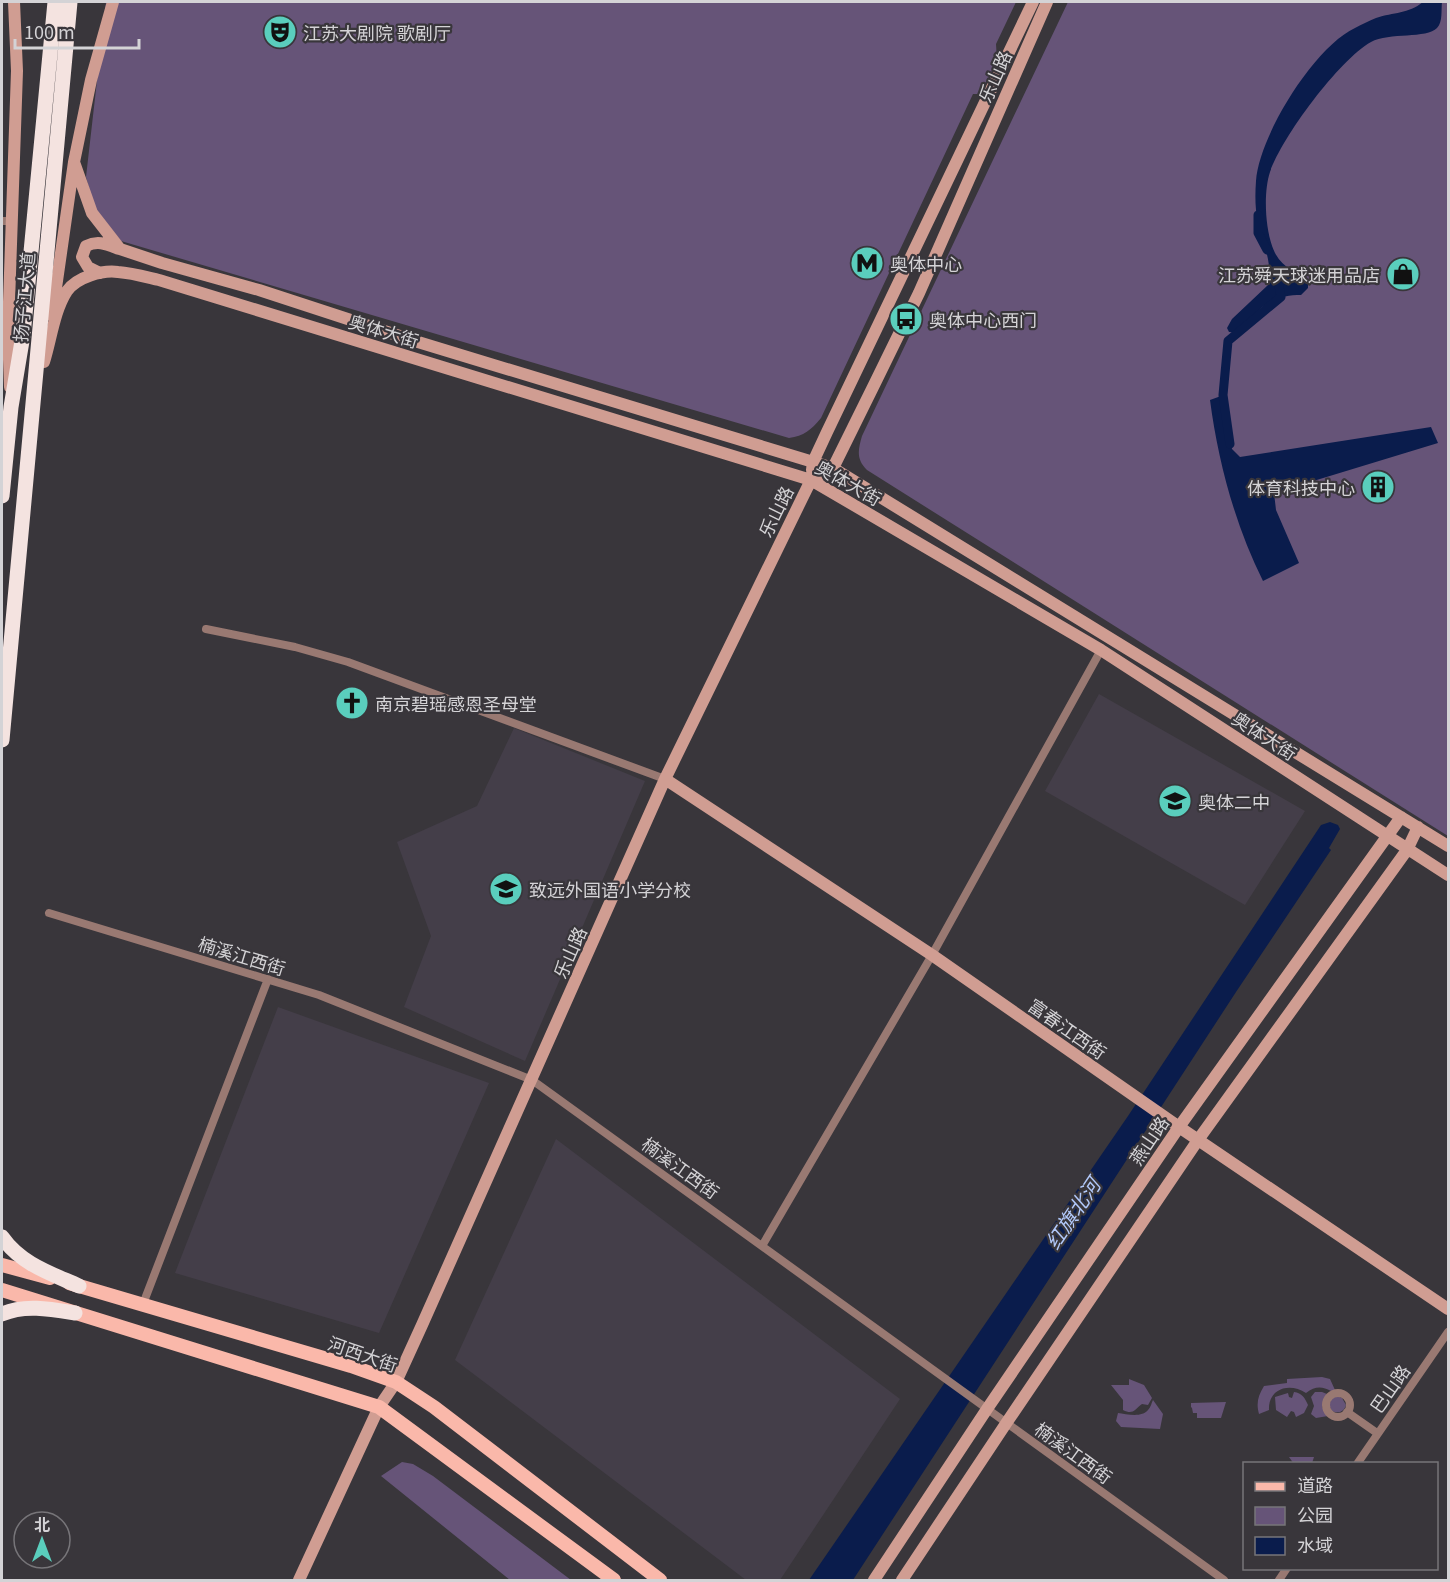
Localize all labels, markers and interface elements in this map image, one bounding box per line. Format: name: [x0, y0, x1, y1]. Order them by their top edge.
scale bar: [15, 12, 140, 50]
theatre icon: 江苏大剧院 歌剧厅: [262, 14, 298, 50]
text: 100 m: [24, 18, 75, 44]
place label: 江苏大剧院 歌剧厅: [303, 19, 451, 45]
street label: 乐山路: [971, 46, 1017, 106]
metro station icon: 奥体中心: [849, 245, 885, 281]
place label: 奥体中心: [890, 250, 962, 276]
street label: 扬子江大道: [6, 251, 40, 343]
shop icon: 江苏舜天球迷用品店: [1385, 256, 1421, 292]
place label: 江苏舜天球迷用品店: [1218, 261, 1380, 287]
bus stop icon: 奥体中心西门: [888, 301, 924, 337]
place label: 奥体中心西门: [929, 306, 1037, 332]
street label: 奥体大街: [346, 307, 422, 353]
street label: 奥体大街: [811, 453, 887, 511]
building icon: 体育科技中心: [1360, 469, 1396, 505]
place label: 体育科技中心: [1247, 474, 1355, 500]
street label: 乐山路: [751, 481, 799, 541]
church icon: 南京碧瑶感恩圣母堂: [334, 685, 370, 721]
place label: 南京碧瑶感恩圣母堂: [375, 690, 537, 716]
street label: 奥体大街: [1228, 704, 1302, 766]
school or university icon: 奥体二中: [1157, 783, 1193, 819]
place label: 奥体二中: [1198, 788, 1270, 814]
school or university icon: 致远外国语小学分校: [488, 871, 524, 907]
place label: 致远外国语小学分校: [529, 876, 691, 902]
street label: 乐山路: [546, 922, 592, 982]
street label: 楠溪江西街: [195, 929, 289, 981]
street label: 富春江西街: [1024, 992, 1112, 1064]
street label: 燕山路: [1122, 1110, 1174, 1170]
street label: 楠溪江西街: [637, 1130, 725, 1204]
water label: 红旗北河: [1038, 1168, 1109, 1254]
street label: 河西大街: [325, 1329, 401, 1377]
street label: 巴山路: [1363, 1358, 1415, 1418]
street label: 楠溪江西街: [1030, 1415, 1118, 1489]
legend: [1243, 1462, 1438, 1570]
text: 道路: [1297, 1471, 1333, 1497]
text: 公园: [1297, 1501, 1333, 1527]
north arrow: [12, 1510, 72, 1570]
text: 北: [34, 1512, 50, 1536]
text: 水域: [1297, 1531, 1333, 1557]

